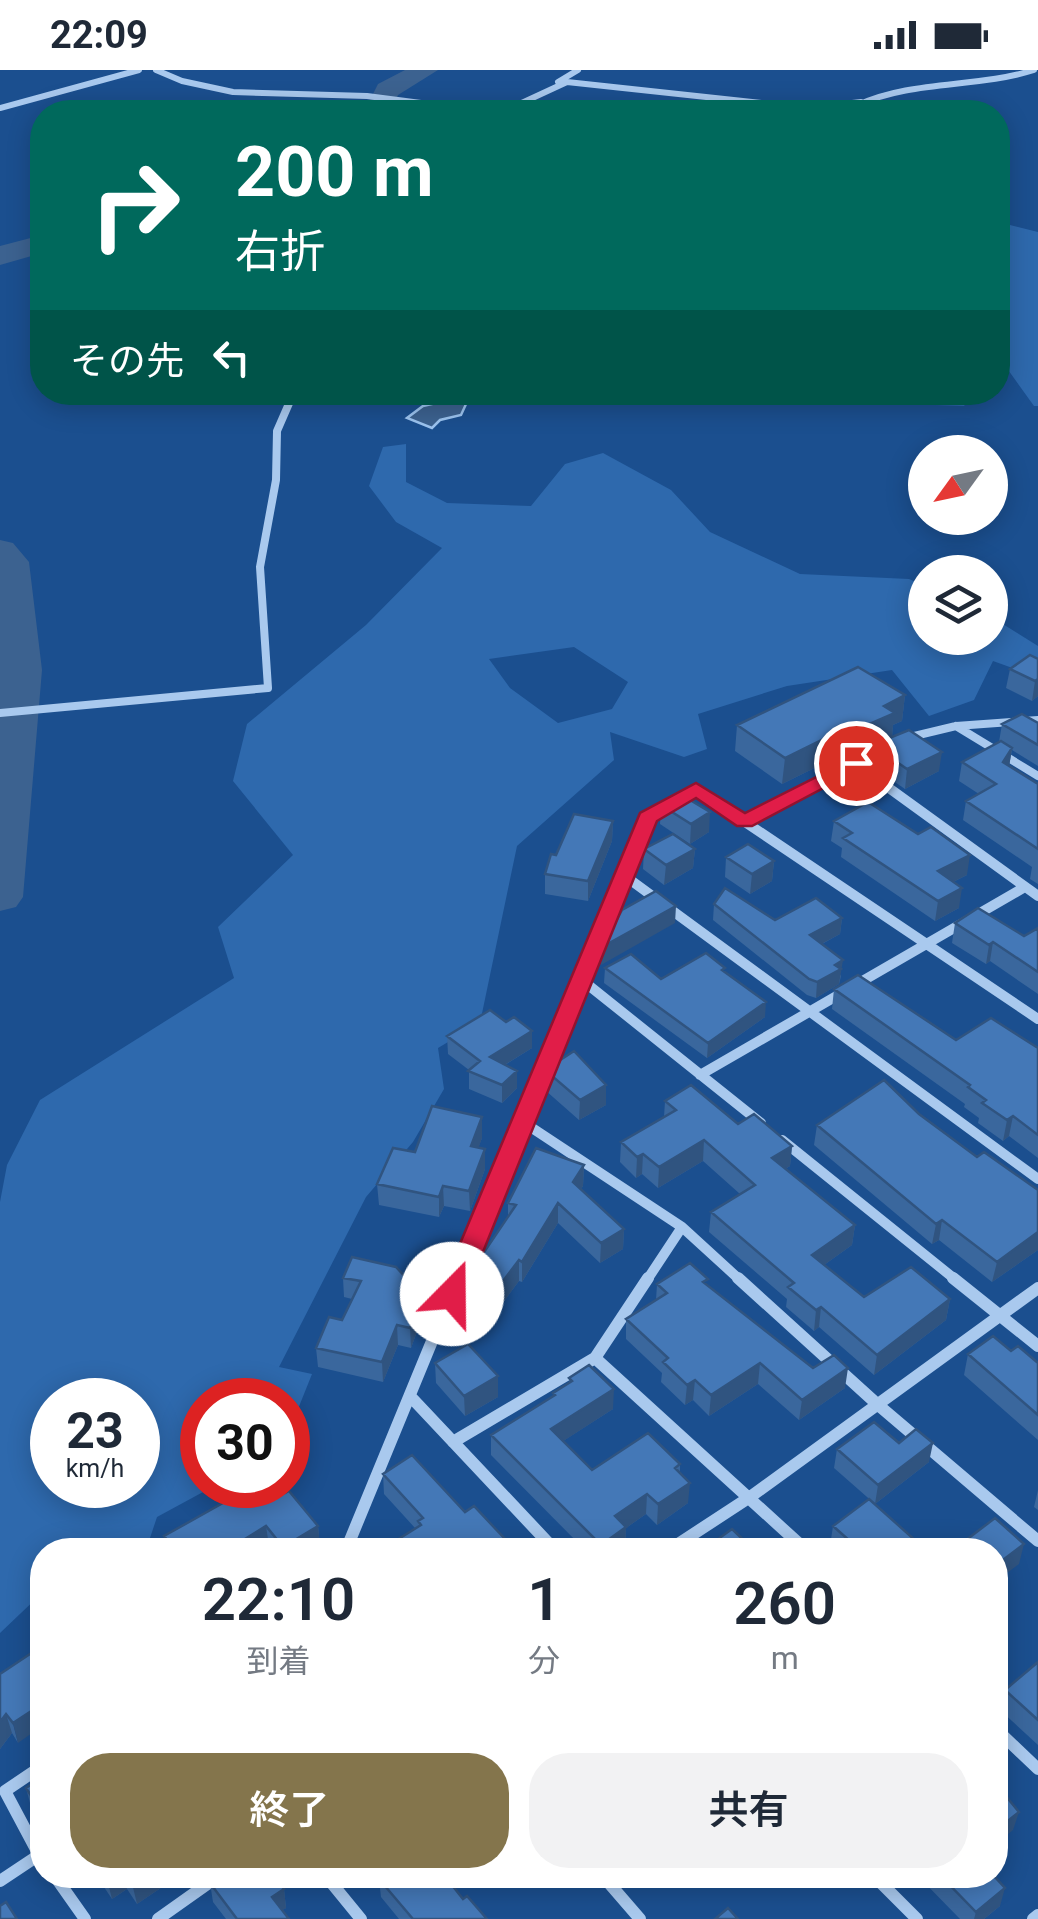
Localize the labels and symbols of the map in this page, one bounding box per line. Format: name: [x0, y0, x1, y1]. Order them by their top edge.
north arrow: [908, 435, 1008, 535]
pin: [814, 721, 899, 806]
position arrow: [400, 1242, 504, 1346]
speed limit sign: 30: [180, 1378, 310, 1508]

